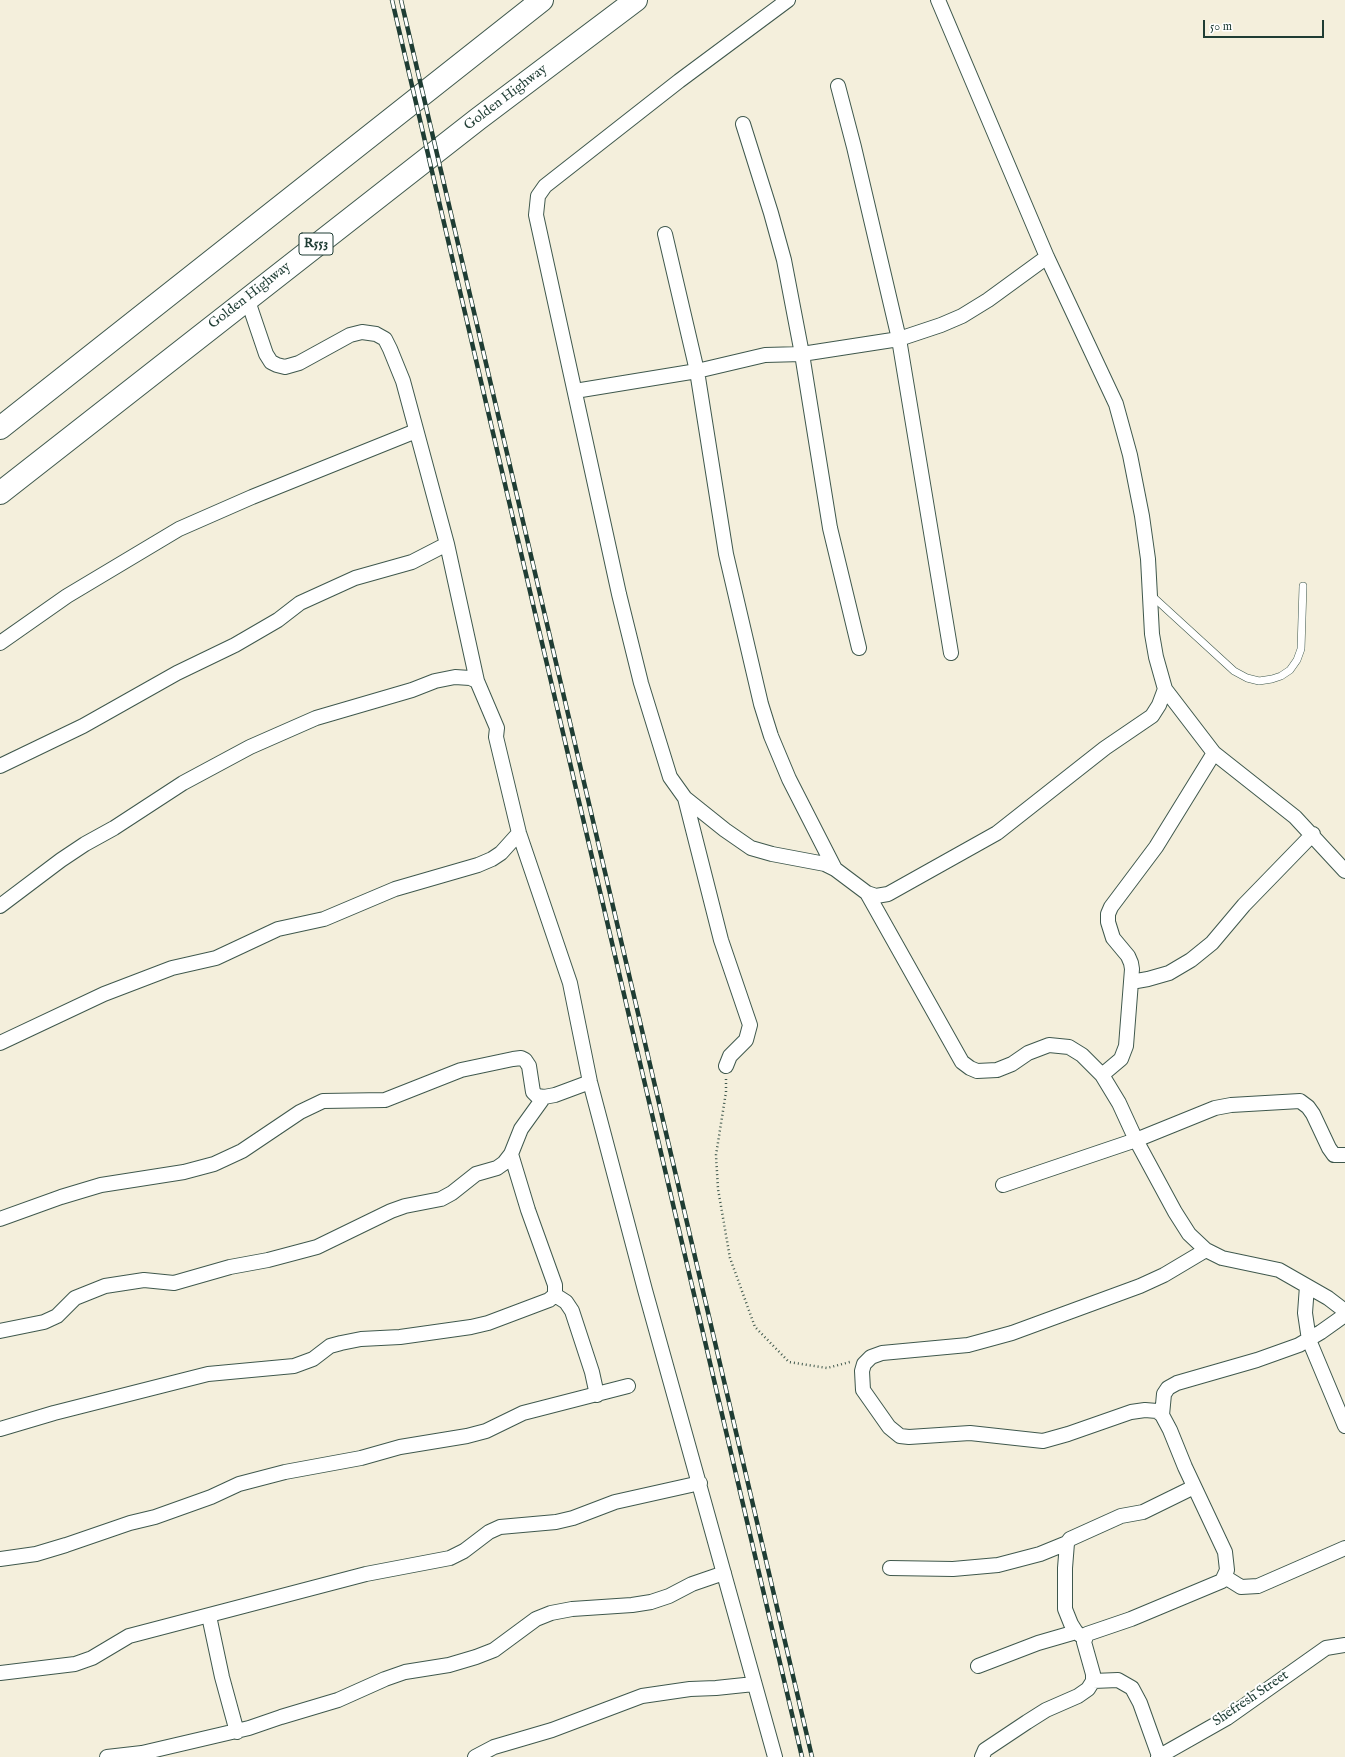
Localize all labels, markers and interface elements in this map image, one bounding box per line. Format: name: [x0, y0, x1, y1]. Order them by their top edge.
scale bar: [1205, 12, 1326, 38]
text: 50 m: [1210, 19, 1232, 34]
street label: Golden Highway: [461, 61, 551, 135]
road number: R553: [299, 233, 333, 255]
street label: Golden Highway: [206, 259, 294, 333]
street label: Shefresh Street: [1210, 1667, 1292, 1731]

